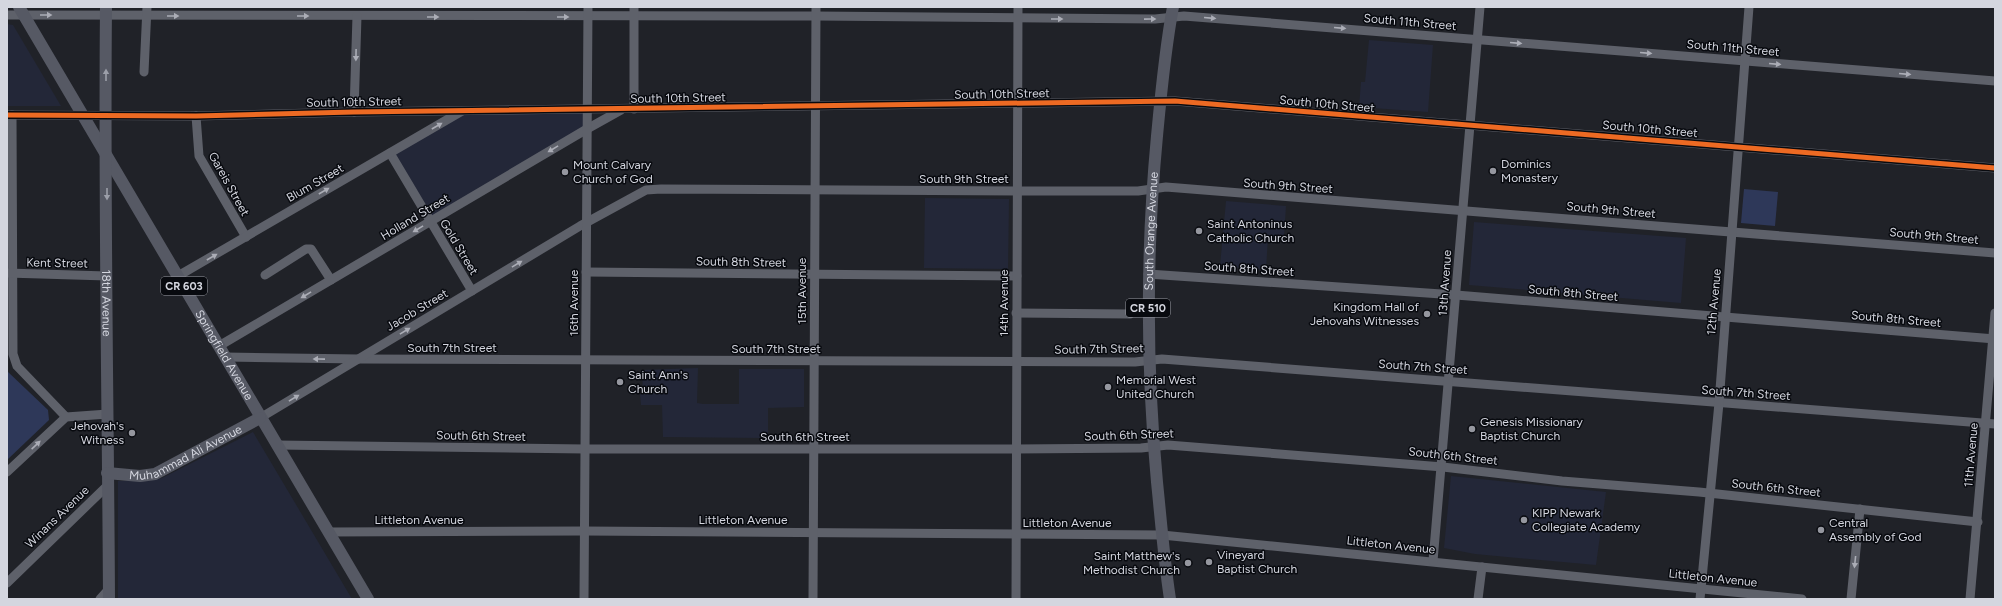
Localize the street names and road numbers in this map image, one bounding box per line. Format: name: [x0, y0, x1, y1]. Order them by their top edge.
street label: South 11th Street: [1363, 11, 1457, 33]
street label: South 11th Street: [1686, 37, 1780, 59]
street label: South 10th Street: [954, 86, 1050, 102]
street label: South 10th Street: [630, 90, 726, 106]
street label: South 10th Street: [1279, 93, 1376, 115]
street label: South 10th Street: [306, 94, 402, 110]
street label: South 10th Street: [1602, 118, 1699, 140]
street label: Gareis Street: [206, 150, 253, 219]
street label: Blum Street: [284, 161, 346, 205]
street label: South Orange Avenue: [1142, 171, 1161, 290]
street label: South 9th Street: [919, 172, 1009, 186]
street label: South 9th Street: [1243, 176, 1334, 196]
street label: Holland Street: [378, 191, 452, 243]
street label: South 9th Street: [1566, 199, 1657, 221]
street label: Gold Street: [437, 217, 481, 278]
street label: South 9th Street: [1889, 225, 1980, 247]
street label: 13th Avenue: [1436, 249, 1454, 317]
street label: South 8th Street: [696, 254, 787, 270]
street label: Kent Street: [26, 255, 88, 271]
street label: 15th Avenue: [795, 257, 809, 324]
street label: South 8th Street: [1203, 259, 1295, 279]
street label: 12th Avenue: [1704, 268, 1724, 336]
street label: 18th Avenue: [99, 269, 114, 337]
street label: 16th Avenue: [567, 269, 581, 336]
street label: 14th Avenue: [997, 269, 1011, 337]
road number: CR 603: [161, 277, 207, 295]
street label: South 8th Street: [1527, 282, 1619, 304]
street label: Jacob Street: [384, 286, 451, 334]
road number: CR 510: [1126, 299, 1170, 317]
street label: Springfield Avenue: [192, 307, 256, 403]
street label: South 8th Street: [1850, 308, 1942, 330]
street label: South 7th Street: [407, 341, 497, 355]
street label: South 7th Street: [1054, 341, 1144, 357]
street label: South 7th Street: [731, 342, 821, 356]
street label: South 7th Street: [1378, 357, 1469, 377]
street label: South 7th Street: [1701, 383, 1792, 403]
street label: Muhammad Ali Avenue: [129, 422, 245, 483]
street label: 11th Avenue: [1961, 422, 1981, 488]
street label: South 6th Street: [1084, 426, 1175, 444]
street label: South 6th Street: [436, 428, 526, 444]
street label: South 6th Street: [760, 430, 850, 444]
street label: South 6th Street: [1408, 444, 1499, 468]
street label: South 6th Street: [1731, 476, 1822, 500]
street label: Winans Avenue: [22, 483, 92, 551]
street label: Littleton Avenue: [375, 513, 464, 527]
street label: Littleton Avenue: [699, 513, 788, 527]
street label: Littleton Avenue: [1023, 516, 1112, 530]
street label: Littleton Avenue: [1346, 533, 1436, 557]
street label: Littleton Avenue: [1668, 566, 1758, 590]

